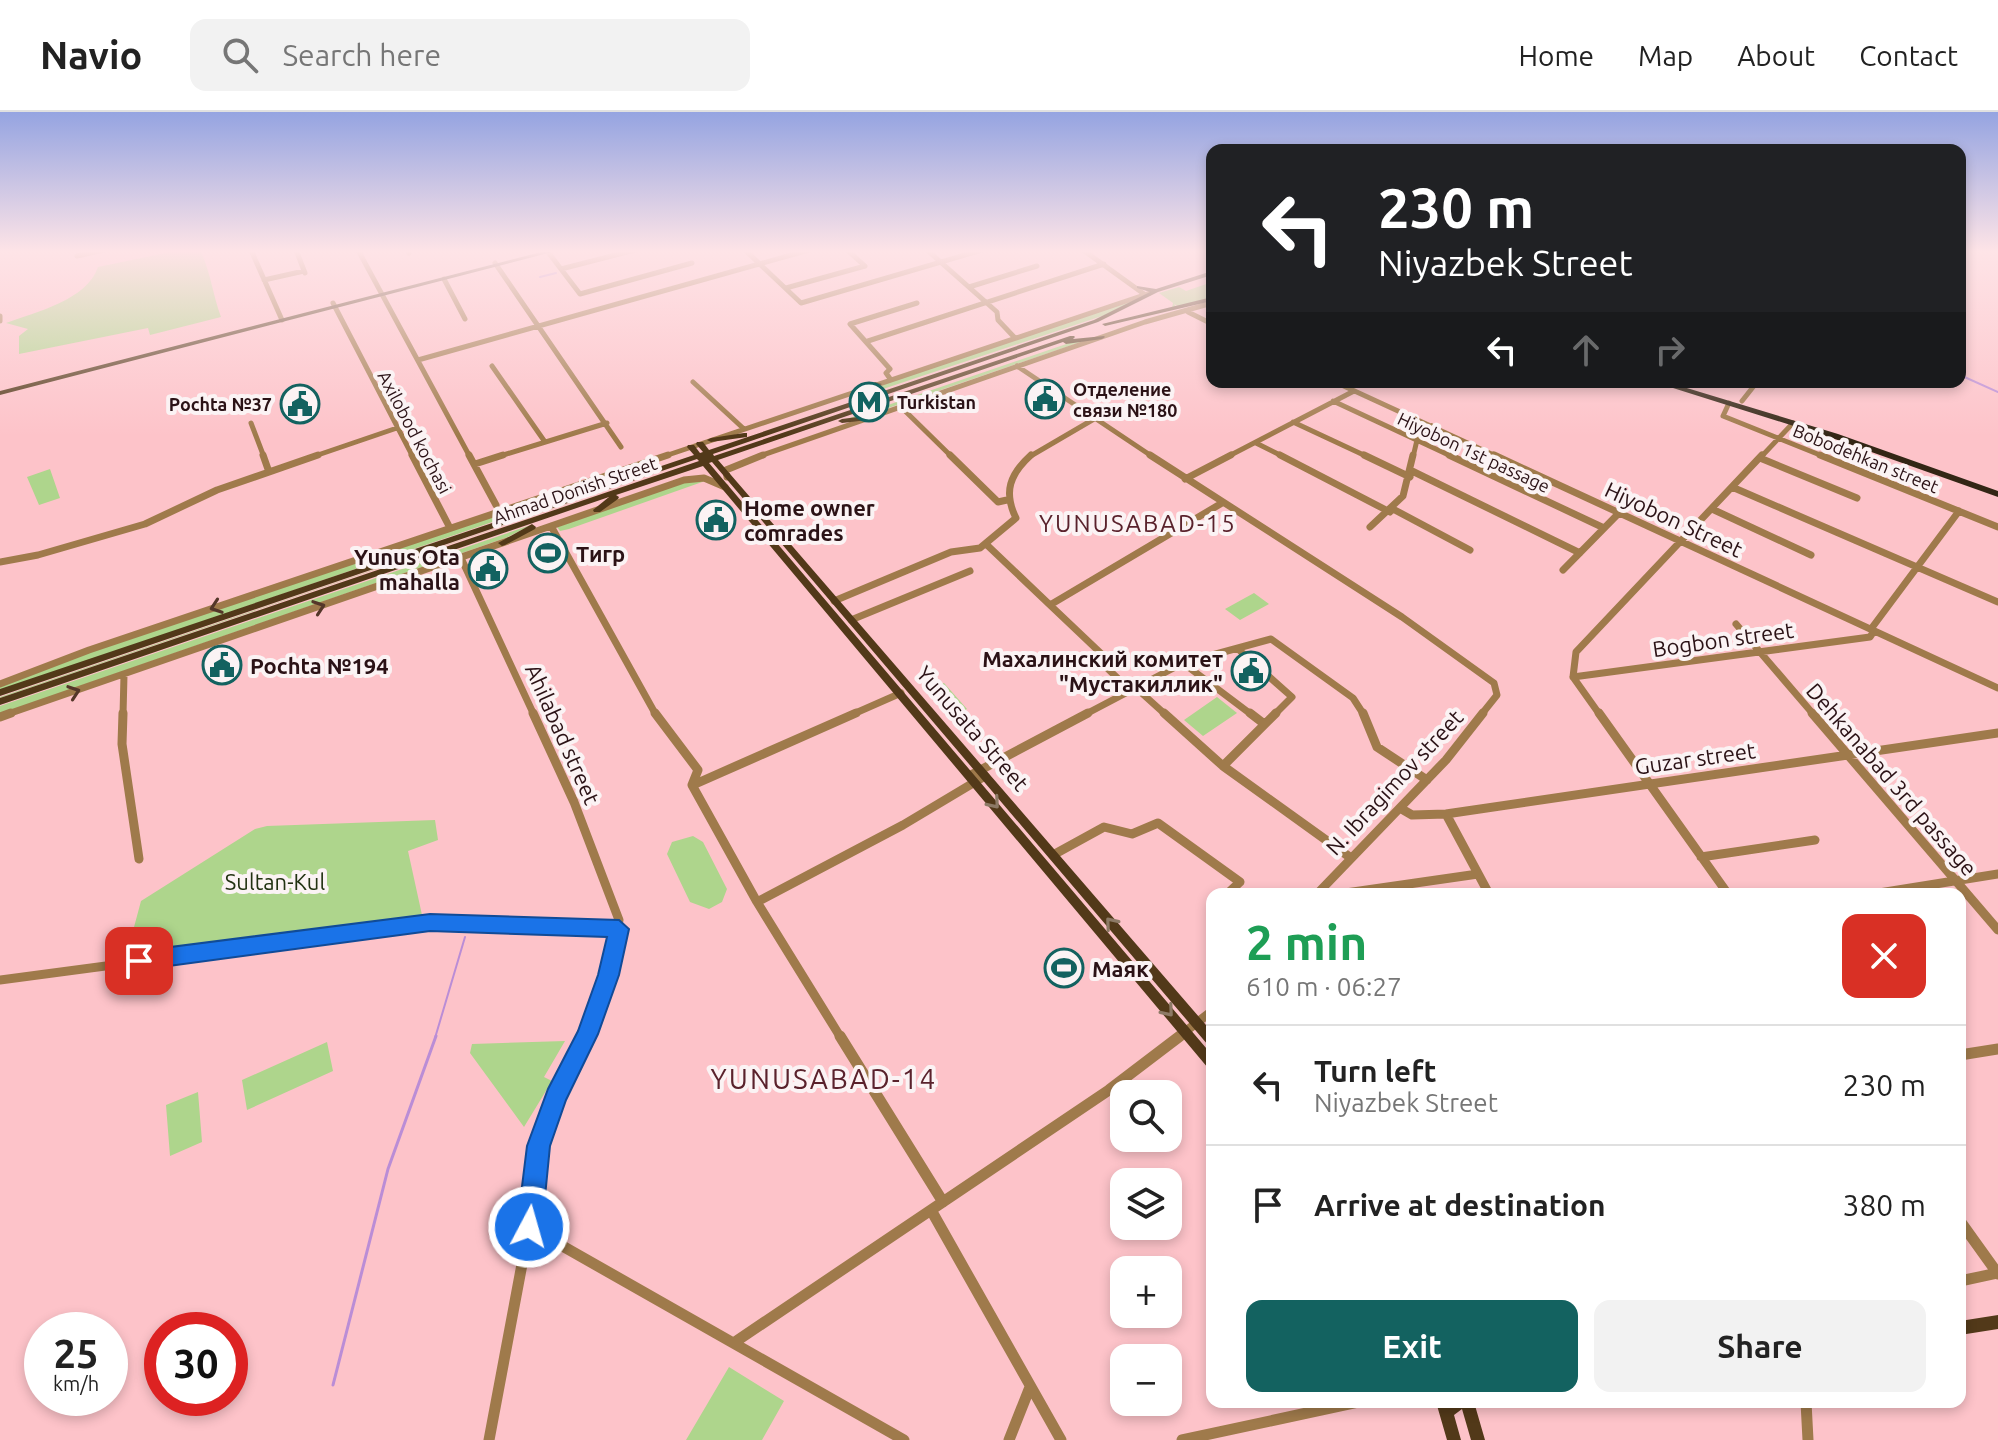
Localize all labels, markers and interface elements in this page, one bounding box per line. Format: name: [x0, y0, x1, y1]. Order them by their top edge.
search box: [190, 19, 750, 91]
icon: search: [218, 33, 262, 77]
text: Navio: [40, 34, 142, 76]
text: Search here: [282, 38, 441, 72]
text: Home: [1519, 40, 1594, 71]
text: Map: [1638, 40, 1693, 71]
text: About: [1737, 40, 1815, 71]
text: Contact: [1859, 40, 1958, 71]
icon: left: [1246, 176, 1350, 280]
text: 230 m: [1378, 176, 1534, 239]
text: Niyazbek Street: [1378, 242, 1633, 283]
icon: left: [1480, 328, 1524, 372]
icon: ahead: [1564, 328, 1608, 372]
icon: right: [1648, 328, 1692, 372]
street label: Axilobod kochasi: [374, 367, 456, 497]
public building icon: Отделение связи №180: [1024, 378, 1066, 420]
place label: Отделение связи №180: [1073, 379, 1177, 420]
metro station icon: Turkistan: [848, 381, 890, 423]
public building icon: Pochta №37: [279, 383, 321, 425]
place label: Turkistan: [897, 392, 976, 412]
place label: Pochta №37: [169, 394, 272, 414]
street label: Hiyobon 1st passage: [1395, 408, 1553, 496]
street label: Bobodehkan street: [1790, 420, 1942, 496]
street label: Ahmad Donish Street: [491, 453, 659, 527]
street label: Hiyobon Street: [1601, 476, 1747, 562]
place label: Home owner comrades: [744, 495, 875, 545]
public building icon: Home owner comrades: [695, 499, 737, 541]
district label: YUNUSABAD-15: [1039, 510, 1237, 537]
sports icon: Тигр: [527, 532, 569, 574]
place label: Тигр: [576, 541, 625, 566]
place label: Yunus Ota mahalla: [354, 544, 460, 594]
public building icon: Yunus Ota mahalla: [467, 548, 509, 590]
one-way arrow: [210, 597, 224, 613]
one-way arrow: [312, 600, 326, 616]
street label: Bogbon street: [1651, 617, 1796, 661]
public building icon: Pochta №194: [201, 644, 243, 686]
place label: Махалинский комитет "Мустакиллик": [982, 646, 1223, 696]
public building icon: Махалинский комитет "Мустакиллик": [1230, 650, 1272, 692]
place label: Pochta №194: [250, 653, 389, 678]
street label: Ahilabad street: [521, 660, 605, 808]
street label: Yunusata Street: [912, 661, 1034, 796]
street label: Dehkanabad 3rd passage: [1802, 678, 1982, 880]
one-way arrow: [66, 685, 80, 701]
street label: N. Ibragimov street: [1320, 704, 1468, 860]
street label: Guzar street: [1633, 737, 1757, 779]
one-way arrow: [984, 794, 999, 808]
park label: Sultan-Kul: [225, 869, 325, 894]
button: close: [1842, 914, 1926, 998]
text: 2 min: [1246, 915, 1367, 969]
one-way arrow: [1106, 917, 1121, 932]
pin: [105, 927, 173, 995]
icon: arrive: [117, 939, 161, 983]
sports icon: Маяк: [1043, 947, 1085, 989]
place label: Маяк: [1092, 956, 1149, 981]
text: 610 m · 06:27: [1246, 972, 1402, 1001]
one-way arrow: [1158, 1002, 1173, 1016]
text: Turn left: [1314, 1054, 1436, 1088]
district label: YUNUSABAD-14: [711, 1063, 937, 1094]
icon: left: [1246, 1063, 1290, 1107]
text: 230 m: [1842, 1068, 1926, 1102]
map controls: [1110, 1080, 1182, 1416]
button: search: [1110, 1080, 1182, 1152]
text: Niyazbek Street: [1314, 1088, 1498, 1117]
button: layers: [1110, 1168, 1182, 1240]
icon: arrive: [1246, 1183, 1290, 1227]
position arrow: [487, 1185, 571, 1269]
text: Arrive at destination: [1314, 1188, 1606, 1222]
text: 380 m: [1842, 1188, 1926, 1222]
button: +: [1110, 1256, 1182, 1328]
button: Exit: [1246, 1300, 1578, 1392]
button: Share: [1594, 1300, 1926, 1392]
speed limit sign: 30: [144, 1312, 248, 1416]
text: 25: [53, 1331, 99, 1376]
button: −: [1110, 1344, 1182, 1416]
text: km/h: [53, 1372, 99, 1395]

